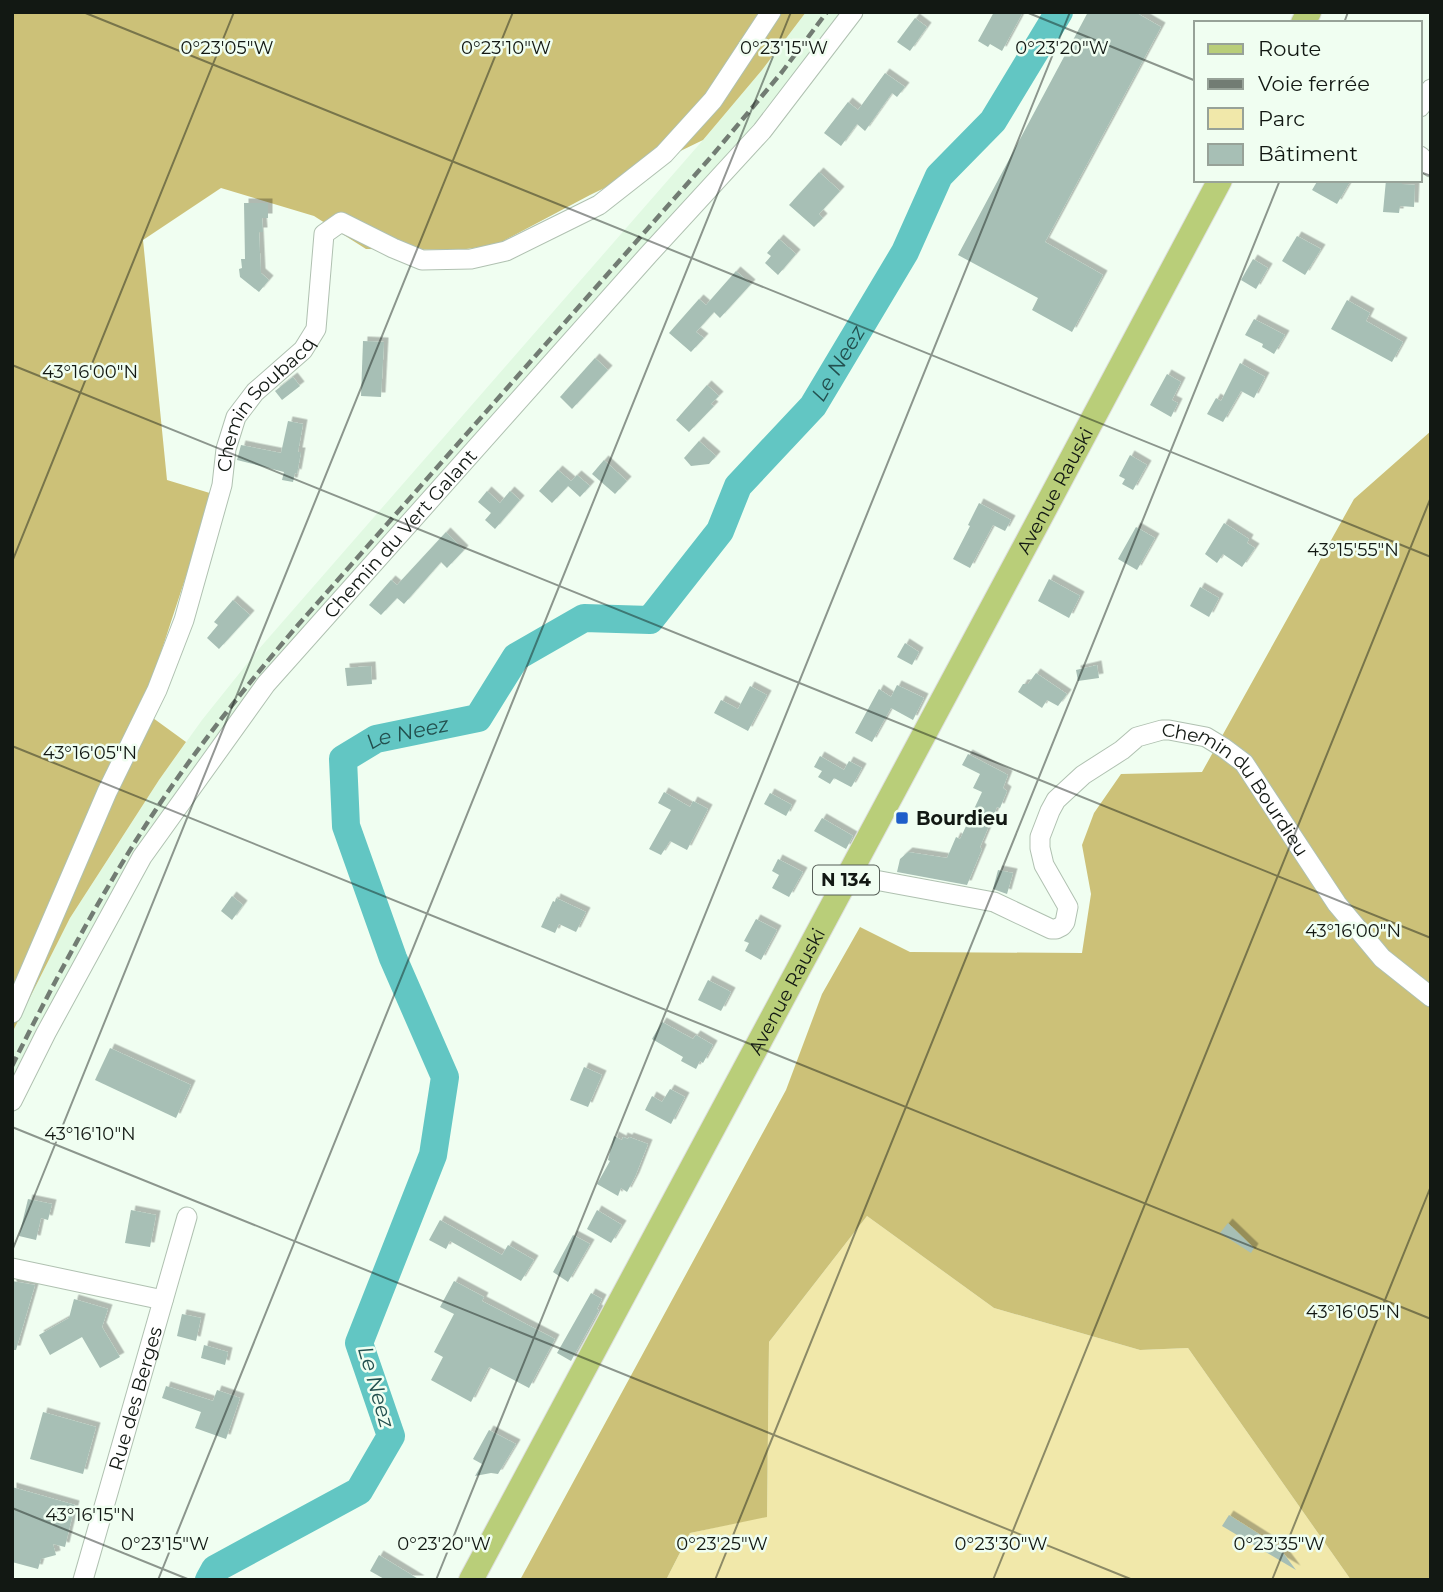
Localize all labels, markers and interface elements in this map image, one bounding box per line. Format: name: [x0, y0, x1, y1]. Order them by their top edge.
legend: [1194, 21, 1422, 182]
text: Route: [1258, 36, 1321, 61]
text: 0°23'05"W: [181, 37, 273, 59]
text: 0°23'10"W: [461, 37, 551, 59]
text: 0°23'15"W: [740, 37, 828, 59]
text: 0°23'20"W: [1015, 37, 1109, 59]
text: Voie ferrée: [1258, 71, 1370, 96]
text: Parc: [1258, 106, 1305, 131]
text: Bâtiment: [1258, 141, 1358, 166]
water label: Le Neez: [806, 321, 870, 406]
street label: Chemin Soubacq: [213, 333, 320, 473]
text: 43°16'00"N: [42, 361, 138, 383]
street label: Avenue Rauski: [1012, 423, 1098, 558]
street label: Chemin du Vert Galant: [319, 444, 482, 623]
text: 43°15'55"N: [1307, 539, 1399, 561]
water label: Le Neez: [361, 711, 451, 754]
street label: Chemin du Bourdieu: [1162, 719, 1313, 861]
text: 43°16'05"N: [43, 742, 137, 764]
place label: Bourdieu: [916, 807, 1008, 830]
marker: Bourdieu: [894, 810, 910, 826]
road number: N 134: [813, 866, 879, 894]
text: 43°16'00"N: [1305, 920, 1401, 942]
street label: Avenue Rauski: [744, 924, 830, 1059]
text: 43°16'10"N: [44, 1123, 136, 1145]
text: 43°16'05"N: [1306, 1301, 1400, 1323]
street label: Rue des Berges: [104, 1324, 167, 1473]
water label: Le Neez: [353, 1343, 400, 1431]
text: 43°16'15"N: [45, 1504, 135, 1526]
text: 0°23'15"W: [121, 1533, 209, 1555]
text: 0°23'20"W: [397, 1533, 491, 1555]
text: 0°23'25"W: [676, 1533, 768, 1555]
text: 0°23'30"W: [954, 1533, 1048, 1555]
text: 0°23'35"W: [1233, 1533, 1325, 1555]

